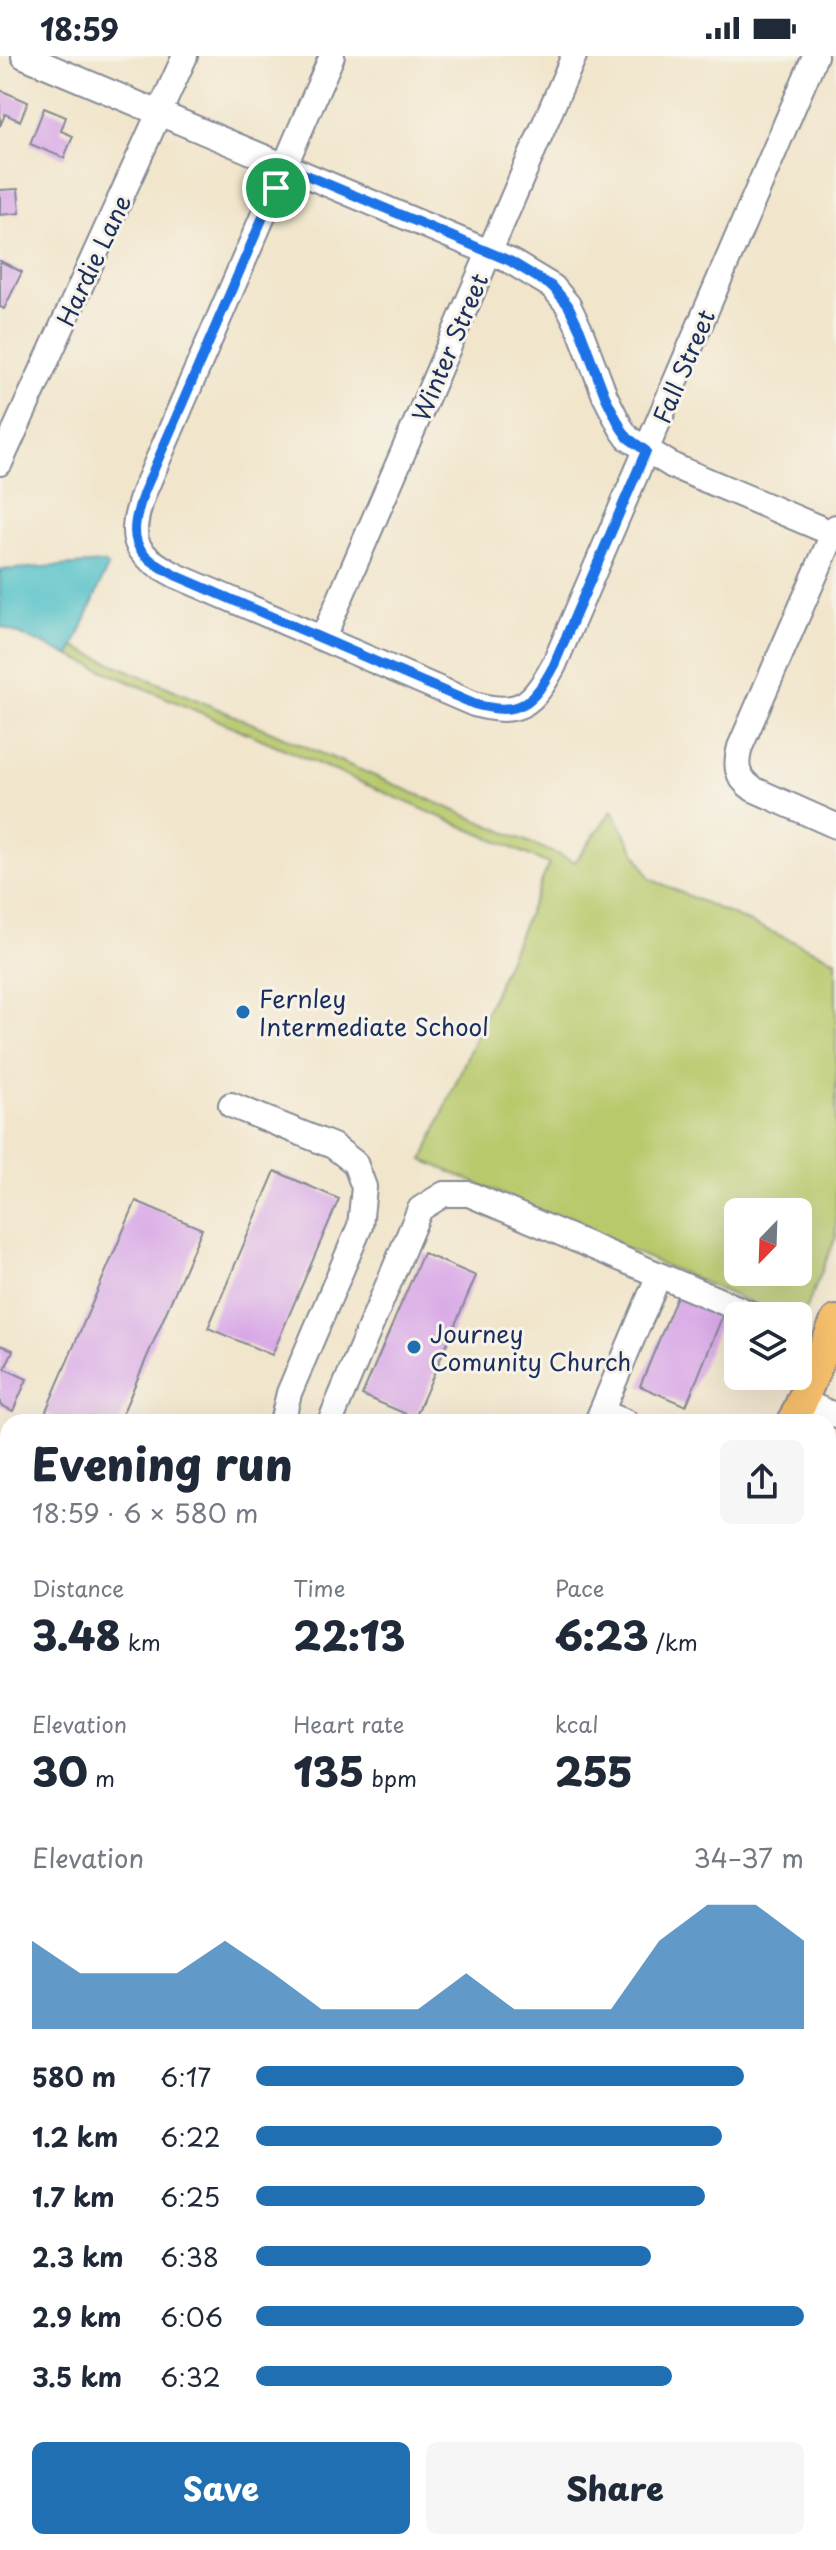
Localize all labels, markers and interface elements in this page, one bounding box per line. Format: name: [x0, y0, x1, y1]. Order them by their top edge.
text: 18:59: [40, 6, 119, 51]
pin: [242, 154, 310, 222]
icon: arrive: [254, 166, 298, 210]
street label: Hardie Lane: [47, 188, 139, 332]
street label: Winter Street: [402, 267, 496, 427]
street label: Fall Street: [643, 303, 723, 429]
place label: Fernley Intermediate School: [259, 980, 489, 1044]
marker: Fernley Intermediate School: [234, 1003, 252, 1021]
north arrow: [724, 1198, 812, 1286]
map controls: [724, 1198, 812, 1390]
button: layers: [724, 1302, 812, 1390]
place label: Journey Comunity Church: [430, 1315, 631, 1379]
marker: Journey Comunity Church: [405, 1338, 423, 1356]
text: Evening run: [32, 1430, 293, 1496]
button: share: [720, 1440, 804, 1524]
text: 18:59 · 6 × 580 m: [32, 1493, 259, 1532]
text: Distance: [32, 1571, 124, 1604]
text: Time: [293, 1571, 345, 1604]
text: Pace: [555, 1571, 604, 1604]
text: 3.48: [32, 1604, 121, 1665]
text: 22:13: [293, 1604, 405, 1665]
text: 6:23: [555, 1604, 649, 1665]
text: km: [121, 1625, 161, 1658]
text: /km: [649, 1625, 698, 1658]
text: Elevation: [32, 1707, 127, 1740]
text: Heart rate: [293, 1707, 404, 1740]
text: kcal: [555, 1707, 599, 1740]
text: 30: [32, 1740, 88, 1801]
text: 135: [293, 1740, 364, 1801]
text: 255: [555, 1740, 633, 1801]
text: m: [88, 1761, 115, 1794]
text: bpm: [364, 1761, 417, 1794]
text: Elevation: [32, 1838, 144, 1877]
text: 34–37 m: [693, 1838, 804, 1877]
text: 580 m: [32, 2057, 116, 2096]
text: 6:17: [160, 2057, 211, 2096]
text: 1.2 km: [32, 2117, 118, 2156]
text: 6:22: [160, 2117, 221, 2156]
text: 1.7 km: [32, 2177, 115, 2216]
text: 6:25: [160, 2177, 220, 2216]
text: 2.3 km: [32, 2237, 124, 2276]
text: 6:38: [160, 2237, 219, 2276]
text: 2.9 km: [32, 2297, 122, 2336]
text: 6:06: [160, 2297, 223, 2336]
text: 3.5 km: [32, 2357, 122, 2396]
text: 6:32: [160, 2357, 221, 2396]
button: Save: [32, 2442, 410, 2534]
button: Share: [426, 2442, 804, 2534]

